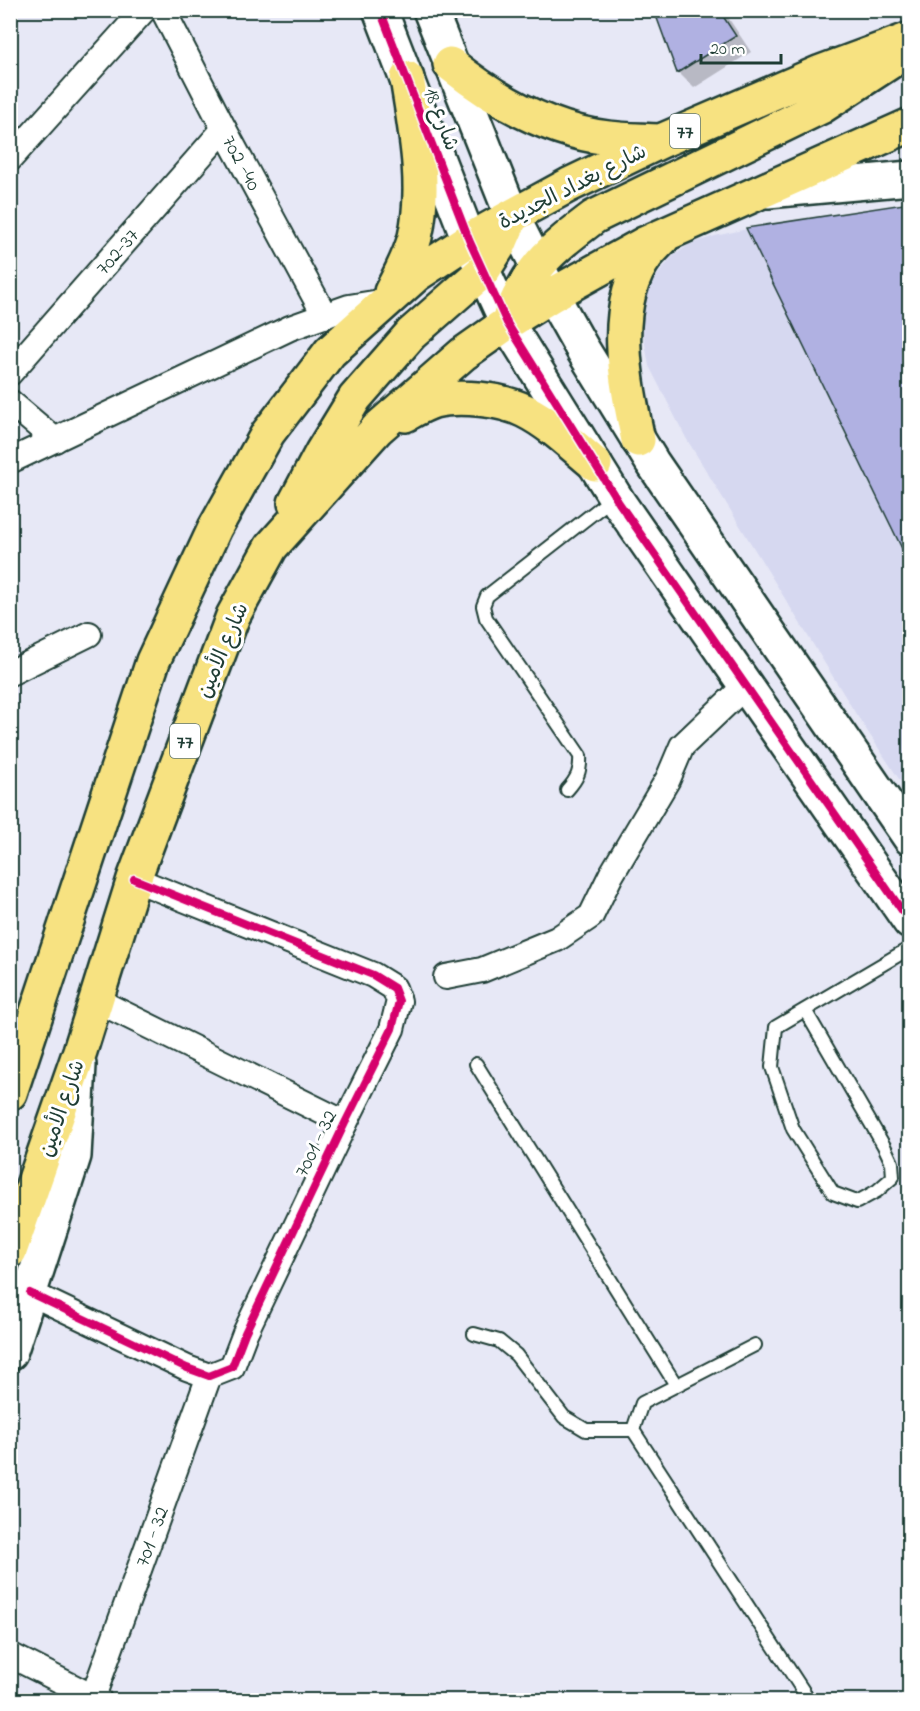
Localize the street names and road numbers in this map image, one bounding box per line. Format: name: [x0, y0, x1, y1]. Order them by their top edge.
street label: شارع 18: [414, 84, 466, 156]
road number: 77: [670, 114, 700, 148]
street label: 702 -40: [213, 131, 268, 197]
street label: شارع بغداد الجديدة: [494, 137, 652, 238]
street label: 702-37: [89, 222, 147, 282]
street label: شارع الأمين: [189, 598, 257, 703]
road number: 77: [170, 724, 200, 758]
street label: شارع الأمين: [31, 1056, 94, 1161]
street label: 7001 - 32: [288, 1105, 346, 1182]
street label: 701 - 32: [128, 1503, 178, 1571]

